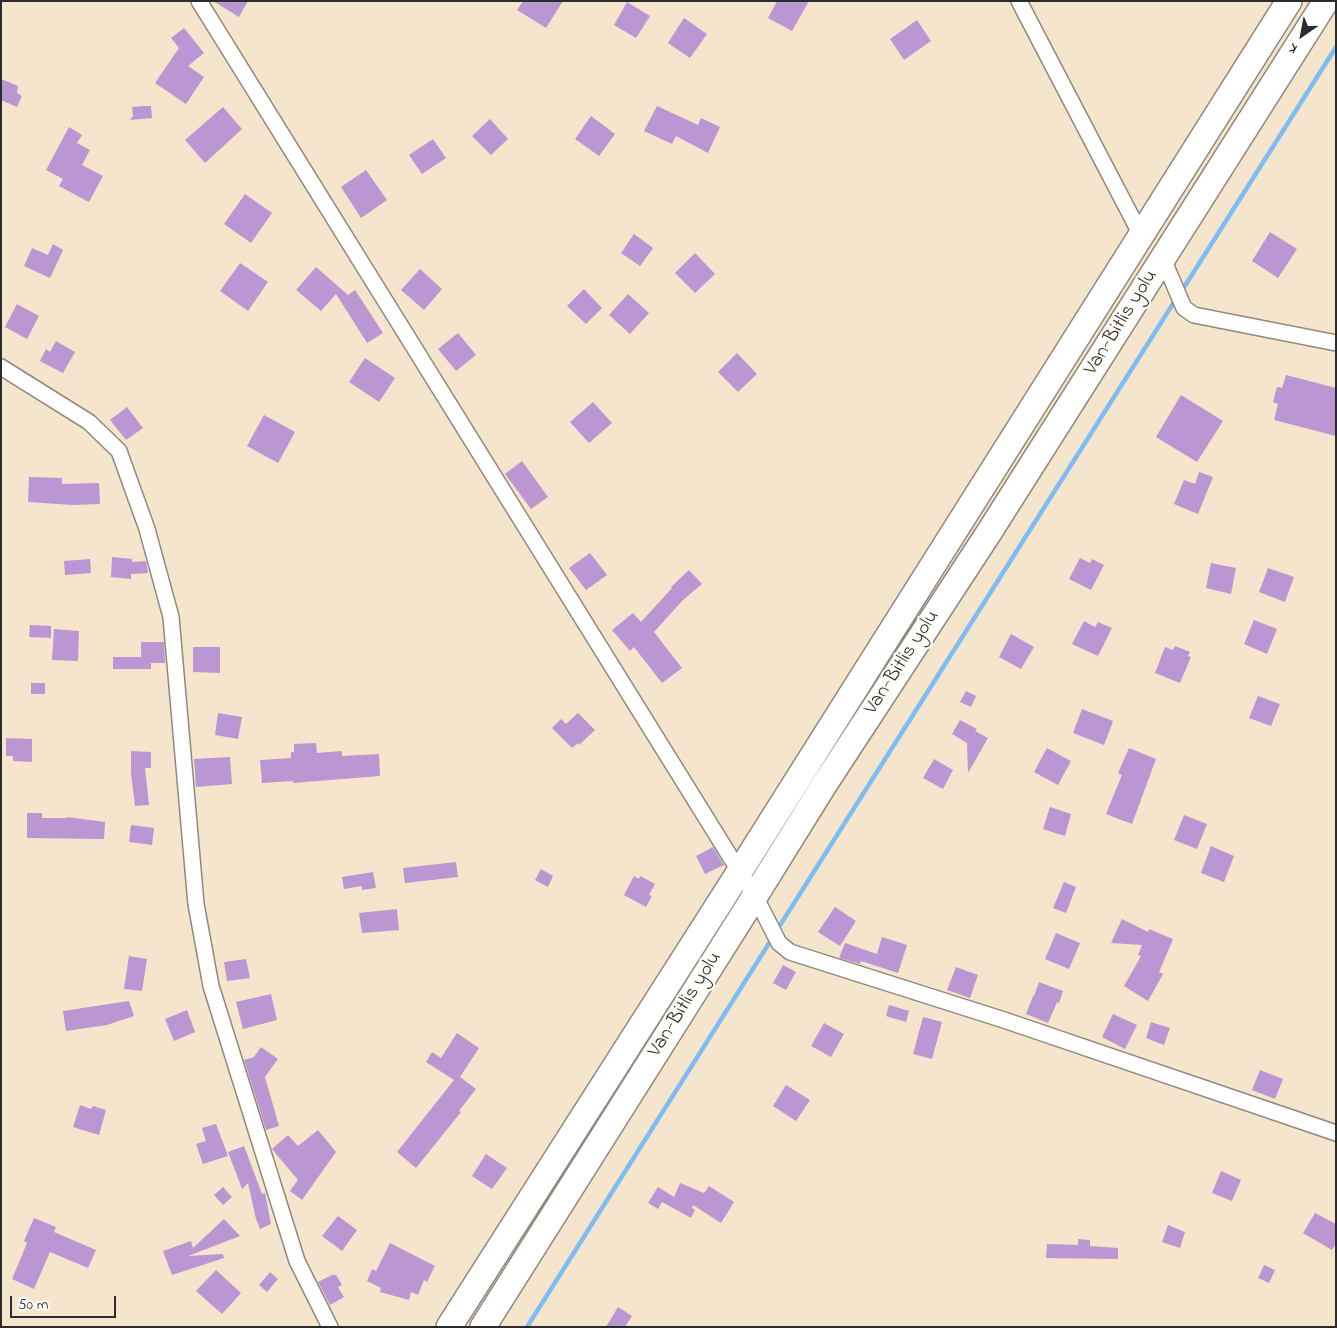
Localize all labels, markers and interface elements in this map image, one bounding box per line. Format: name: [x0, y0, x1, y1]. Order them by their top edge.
north arrow: [1277, 10, 1327, 60]
text: K: [1285, 37, 1302, 59]
street label: Van-Bitlis yolu: [1080, 266, 1164, 380]
street label: Van-Bitlis yolu: [860, 606, 946, 720]
street label: Van-Bitlis yolu: [644, 948, 728, 1062]
scale bar: [12, 1286, 119, 1318]
text: 50 m: [18, 1294, 48, 1316]

